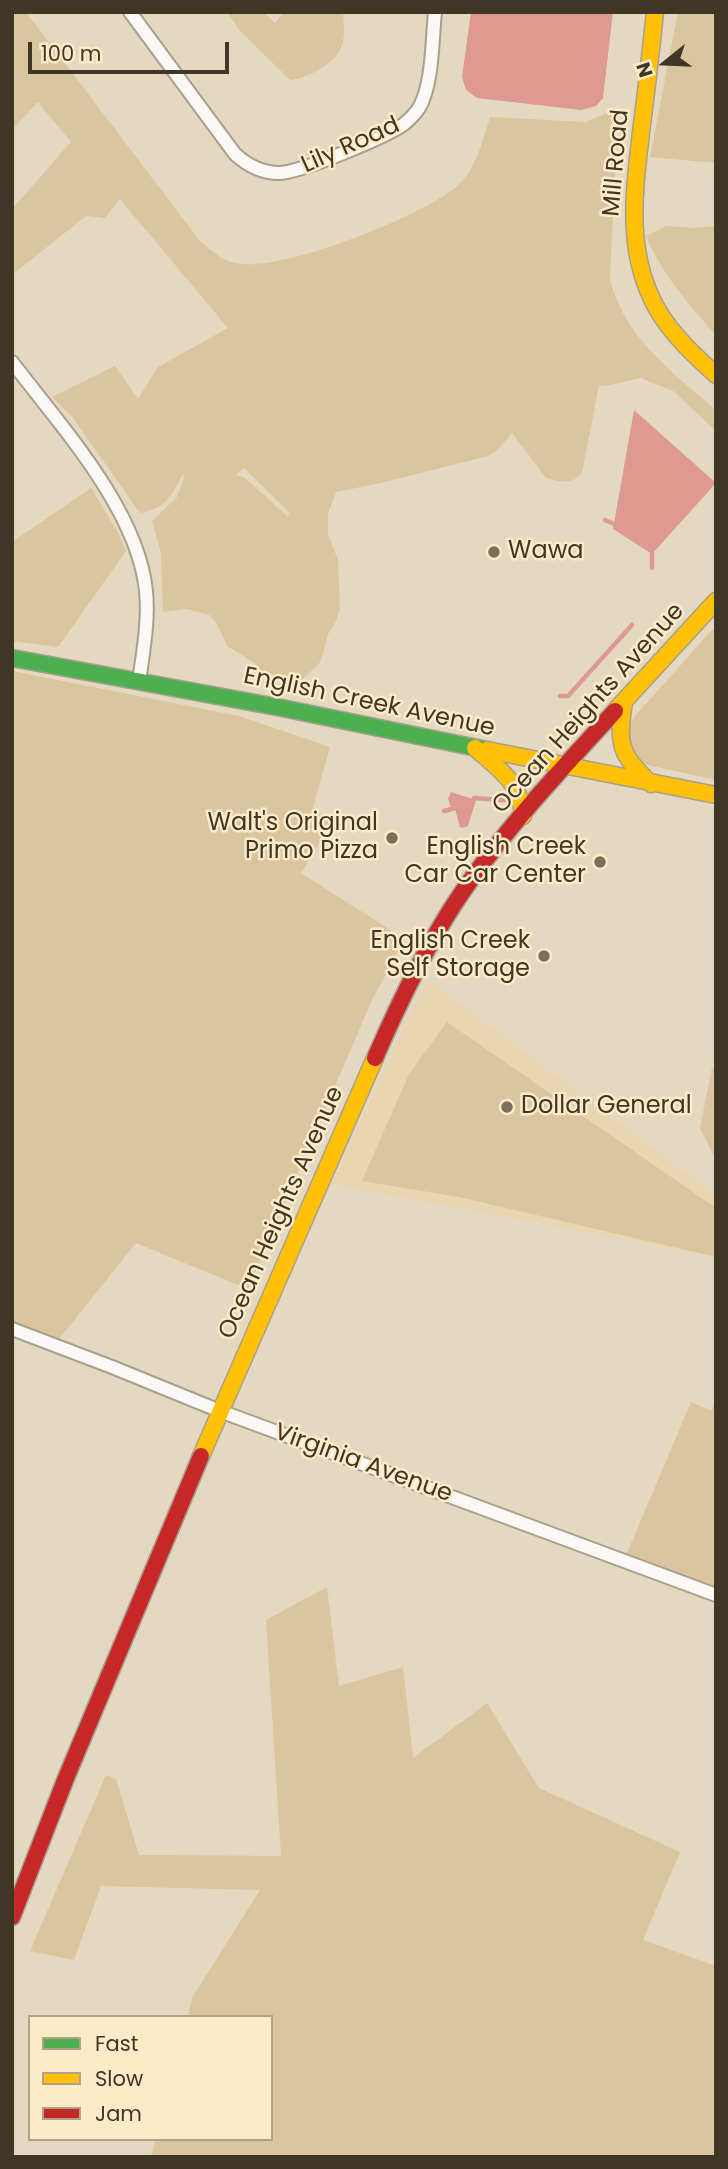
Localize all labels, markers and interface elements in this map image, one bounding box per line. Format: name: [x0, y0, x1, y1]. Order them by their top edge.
scale bar: [32, 28, 233, 72]
north arrow: [630, 28, 700, 98]
text: 100 m: [41, 39, 101, 68]
text: N: [630, 59, 660, 81]
street label: Mill Road: [598, 108, 636, 218]
street label: Lily Road: [297, 112, 405, 180]
place label: Wawa: [508, 538, 584, 566]
marker: Wawa: [486, 544, 502, 560]
street label: Ocean Heights Avenue: [487, 598, 691, 820]
street label: English Creek Avenue: [241, 662, 497, 744]
place label: Walt's Original Primo Pizza: [208, 810, 378, 866]
marker: Walt's Original Primo Pizza: [384, 830, 400, 846]
place label: English Creek Car Car Center: [404, 834, 586, 890]
marker: English Creek Car Car Center: [592, 854, 608, 870]
place label: English Creek Self Storage: [370, 928, 530, 984]
marker: English Creek Self Storage: [536, 948, 552, 964]
street label: Ocean Heights Avenue: [213, 1082, 351, 1344]
place label: Dollar General: [521, 1093, 692, 1121]
marker: Dollar General: [499, 1099, 515, 1115]
street label: Virginia Avenue: [270, 1418, 456, 1510]
legend: [28, 2015, 273, 2141]
text: Fast: [95, 2029, 138, 2058]
text: Slow: [95, 2064, 143, 2093]
text: Jam: [95, 2099, 142, 2128]

